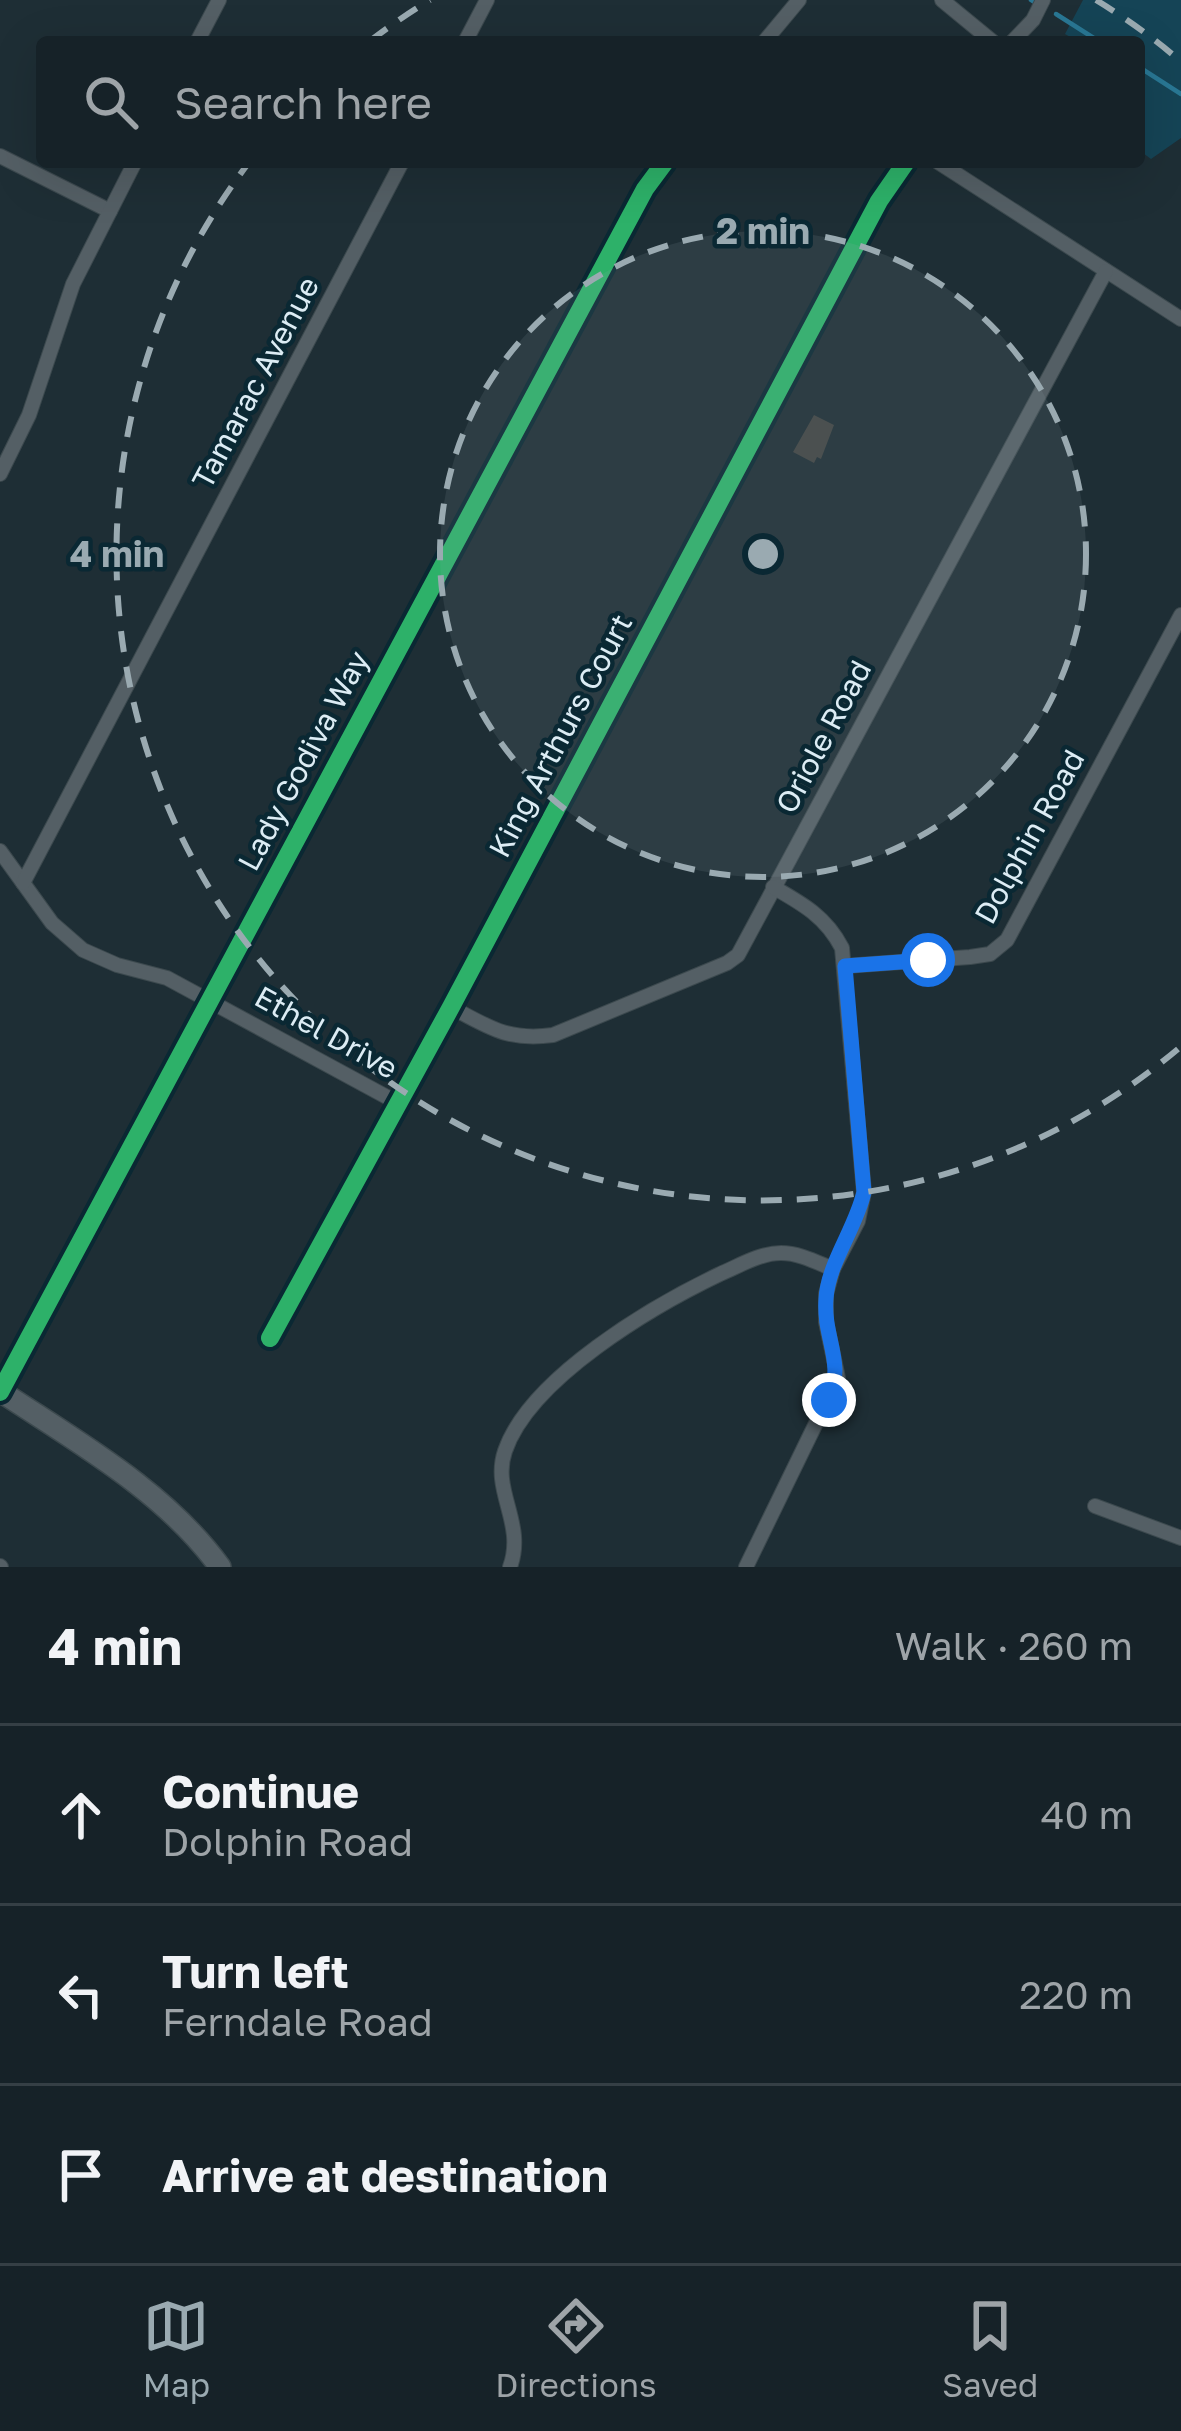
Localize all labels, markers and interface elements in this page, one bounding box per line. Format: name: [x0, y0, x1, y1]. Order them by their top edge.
search box: [36, 36, 1145, 168]
icon: search: [78, 69, 144, 135]
text: Search here: [174, 75, 432, 129]
text: 2 min: [716, 209, 810, 252]
street label: Tamarac Avenue: [184, 271, 326, 494]
text: 4 min: [70, 532, 164, 575]
centre of rings: [742, 533, 784, 575]
street label: King Arthurs Court: [481, 608, 639, 863]
street label: Lady Godiva Way: [230, 644, 376, 877]
street label: Oriole Road: [768, 654, 878, 819]
street label: Dolphin Road: [967, 743, 1092, 930]
route start: [901, 933, 955, 987]
street label: Ethel Drive: [249, 978, 404, 1086]
route end: [802, 1373, 856, 1427]
text: 4 min: [48, 1615, 182, 1676]
text: Walk · 260 m: [895, 1622, 1133, 1669]
text: Continue: [162, 1764, 359, 1818]
icon: ahead: [48, 1782, 114, 1848]
text: 40 m: [1041, 1791, 1133, 1838]
text: Dolphin Road: [162, 1818, 413, 1865]
text: Turn left: [162, 1944, 349, 1998]
icon: left: [48, 1962, 114, 2028]
text: 220 m: [1019, 1971, 1133, 2018]
text: Ferndale Road: [162, 1998, 433, 2045]
icon: arrive: [48, 2142, 114, 2208]
text: Arrive at destination: [162, 2148, 608, 2202]
tab: Map: [143, 2293, 210, 2404]
tab: Directions: [495, 2293, 657, 2404]
tab: Saved: [942, 2293, 1038, 2404]

